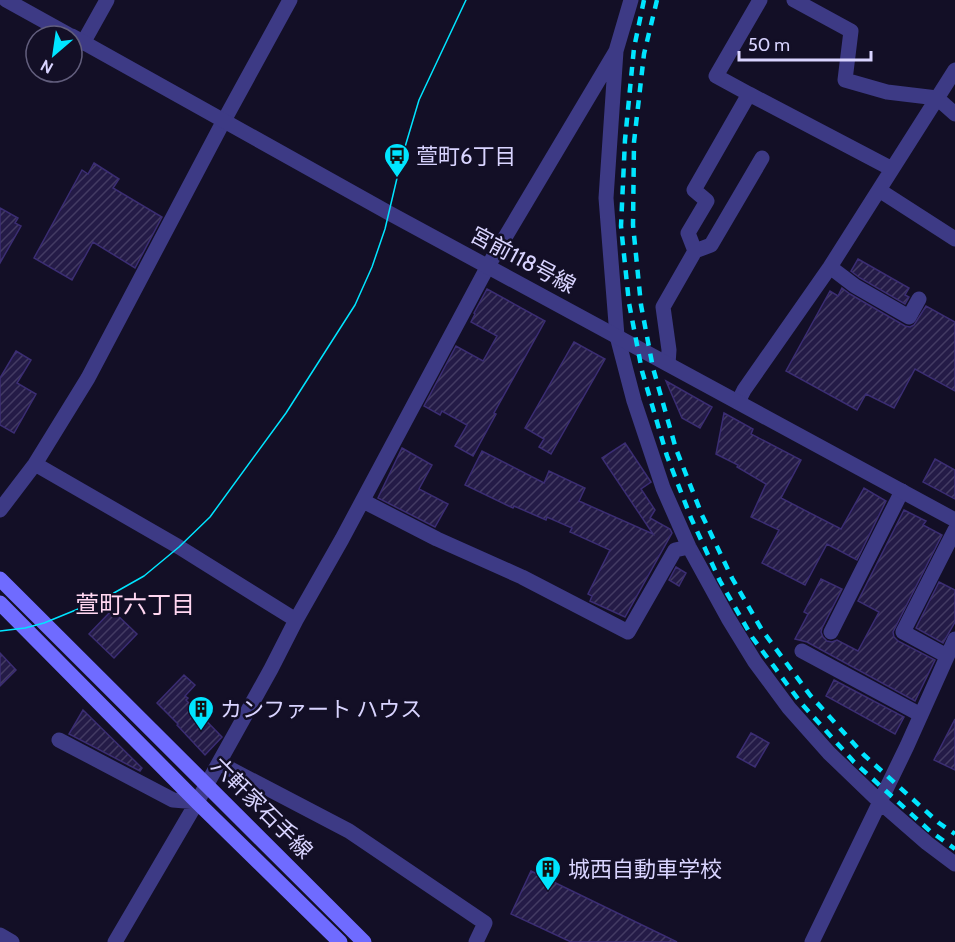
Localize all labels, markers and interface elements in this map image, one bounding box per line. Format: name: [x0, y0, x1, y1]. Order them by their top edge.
north arrow: [24, 24, 84, 84]
scale bar: [739, 24, 871, 62]
text: 50 m: [748, 34, 790, 56]
text: N: [37, 56, 57, 78]
bus stop icon: 萱町6丁目: [382, 141, 412, 179]
place label: 萱町6丁目: [416, 143, 517, 170]
street label: 宮前118号線: [466, 221, 580, 299]
district label: 萱町六丁目: [75, 590, 195, 619]
building icon: カンファート ハウス: [186, 694, 216, 732]
place label: カンファート ハウス: [220, 696, 422, 723]
street label: 六軒家石手線: [206, 752, 318, 864]
building icon: 城西自動車学校: [533, 854, 563, 892]
place label: 城西自動車学校: [568, 856, 722, 883]

